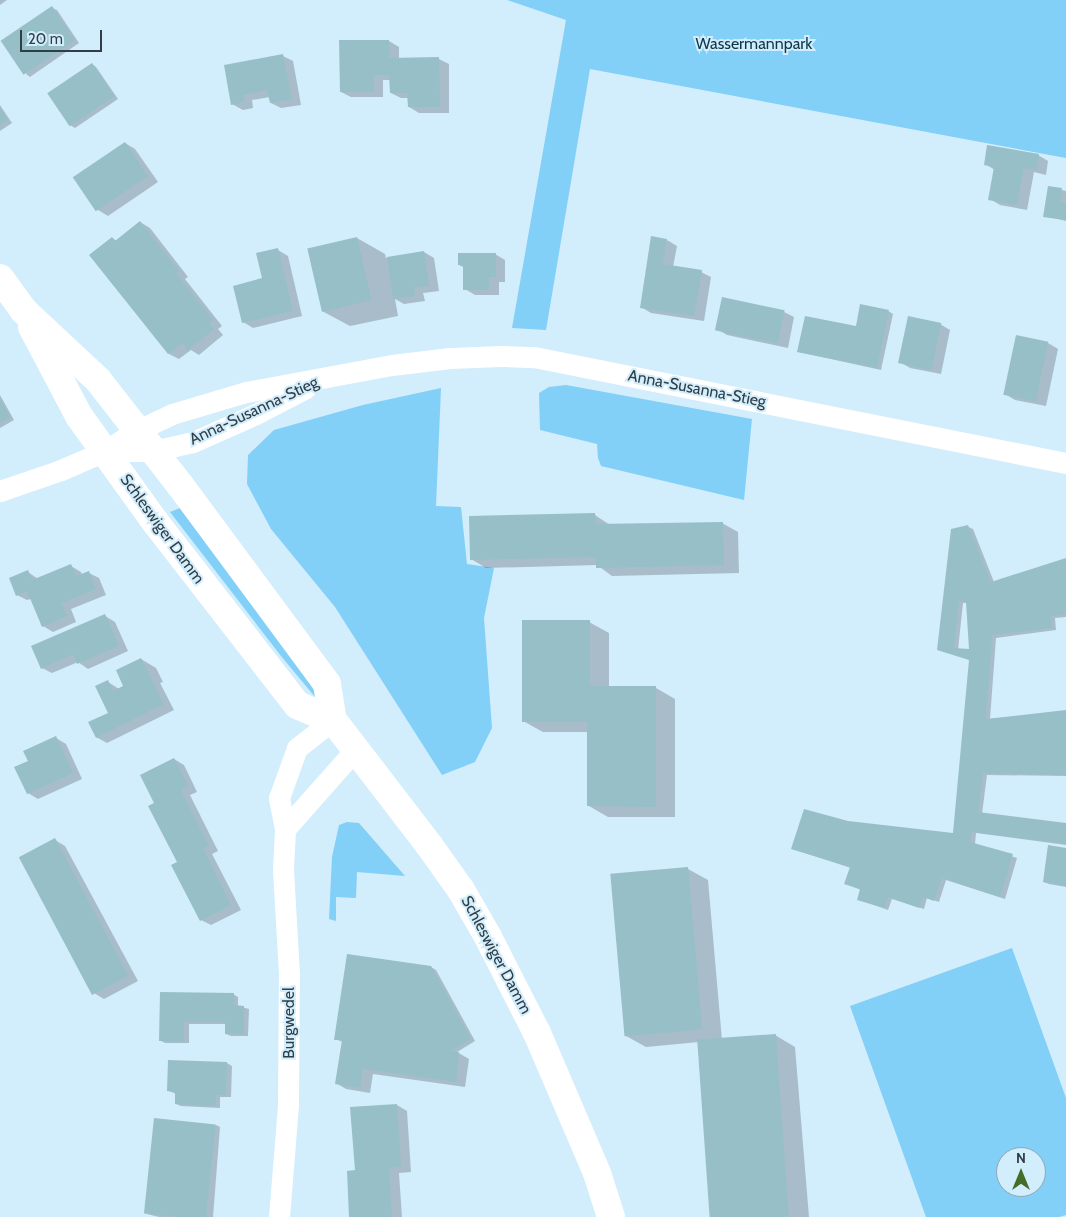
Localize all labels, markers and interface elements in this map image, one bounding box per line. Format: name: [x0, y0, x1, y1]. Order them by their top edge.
scale bar: [22, 20, 105, 52]
text: 20 m: [28, 30, 63, 48]
park label: Wassermannpark: [695, 34, 813, 54]
street label: Anna-Susanna-Stieg: [626, 366, 768, 412]
street label: Anna-Susanna-Stieg: [186, 373, 322, 449]
street label: Schleswiger Damm: [116, 470, 208, 588]
street label: Schleswiger Damm: [457, 893, 535, 1017]
street label: Burgwedel: [279, 987, 299, 1059]
north arrow: [996, 1147, 1046, 1197]
text: N: [1016, 1149, 1026, 1167]

